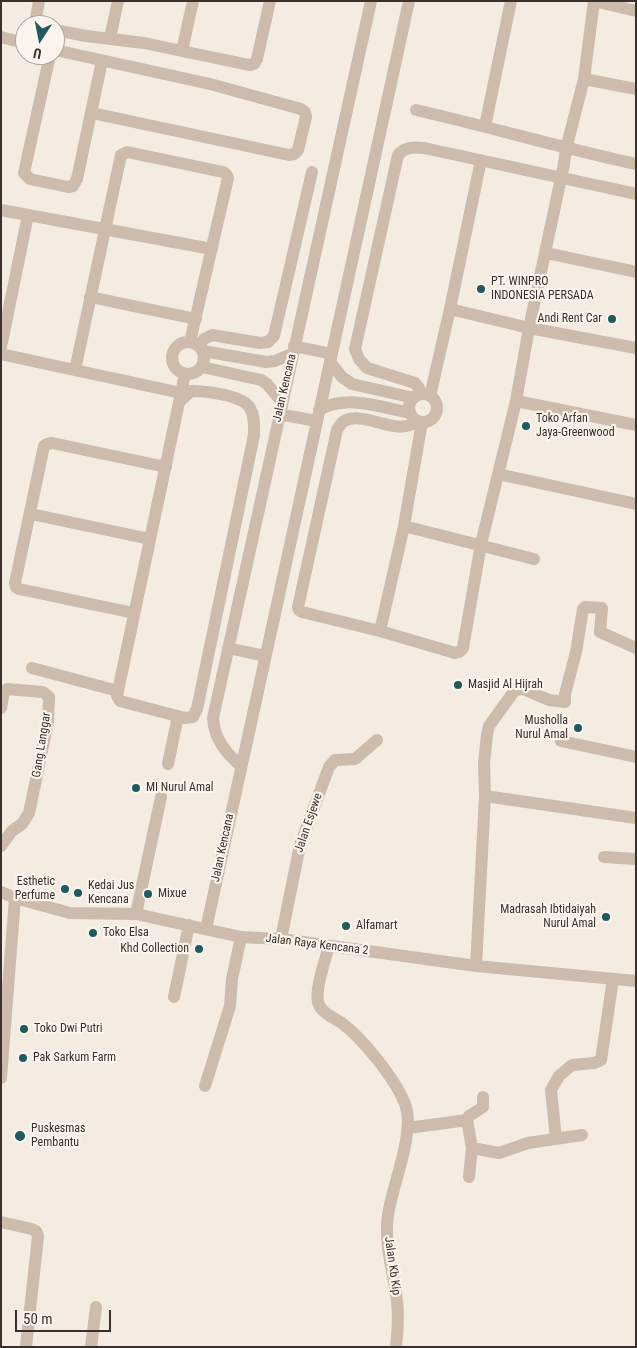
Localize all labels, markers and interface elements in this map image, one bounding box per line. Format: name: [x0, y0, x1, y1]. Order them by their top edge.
north arrow: [15, 15, 65, 65]
text: U: [32, 45, 43, 62]
place label: PT. WINPRO INDONESIA PERSADA: [491, 275, 594, 303]
marker: PT. WINPRO INDONESIA PERSADA: [475, 283, 487, 295]
place label: Andi Rent Car: [537, 312, 602, 326]
marker: Andi Rent Car: [606, 313, 618, 325]
street label: Jalan Kencana: [270, 353, 300, 423]
place label: Toko Arfan Jaya-Greenwood: [536, 412, 615, 440]
marker: Toko Arfan Jaya-Greenwood: [520, 420, 532, 432]
place label: Masjid Al Hijrah: [468, 678, 543, 692]
marker: Masjid Al Hijrah: [452, 679, 464, 691]
street label: Gang Langgar: [30, 711, 54, 779]
place label: Musholla Nurul Amal: [515, 714, 568, 742]
marker: Musholla Nurul Amal: [572, 722, 584, 734]
place label: MI Nurul Amal: [146, 781, 213, 795]
marker: MI Nurul Amal: [130, 782, 142, 794]
street label: Jalan Esjewe: [292, 791, 326, 855]
street label: Jalan Kencana: [209, 813, 237, 883]
place label: Esthetic Perfume: [15, 875, 55, 903]
place label: Kedai Jus Kencana: [88, 879, 134, 907]
marker: Esthetic Perfume: [59, 883, 71, 895]
marker: Kedai Jus Kencana: [72, 887, 84, 899]
place label: Mixue: [158, 887, 187, 901]
marker: Mixue: [142, 888, 154, 900]
place label: Madrasah Ibtidaiyah Nurul Amal: [500, 903, 596, 931]
marker: Madrasah Ibtidaiyah Nurul Amal: [600, 911, 612, 923]
place label: Alfamart: [356, 919, 398, 933]
marker: Alfamart: [340, 920, 352, 932]
place label: Toko Elsa: [103, 926, 149, 940]
marker: Toko Elsa: [87, 927, 99, 939]
street label: Jalan Raya Kencana 2: [265, 932, 369, 958]
place label: Khd Collection: [120, 942, 189, 956]
marker: Khd Collection: [193, 943, 205, 955]
place label: Toko Dwi Putri: [34, 1022, 102, 1036]
marker: Toko Dwi Putri: [18, 1023, 30, 1035]
place label: Pak Sarkum Farm: [33, 1051, 116, 1065]
marker: Pak Sarkum Farm: [17, 1052, 29, 1064]
place label: Puskesmas Pembantu: [31, 1122, 86, 1150]
marker: Puskesmas Pembantu: [13, 1129, 27, 1143]
street label: Jalan Kb Kip: [381, 1236, 403, 1296]
scale bar: [18, 1300, 114, 1332]
text: 50 m: [23, 1310, 53, 1328]

